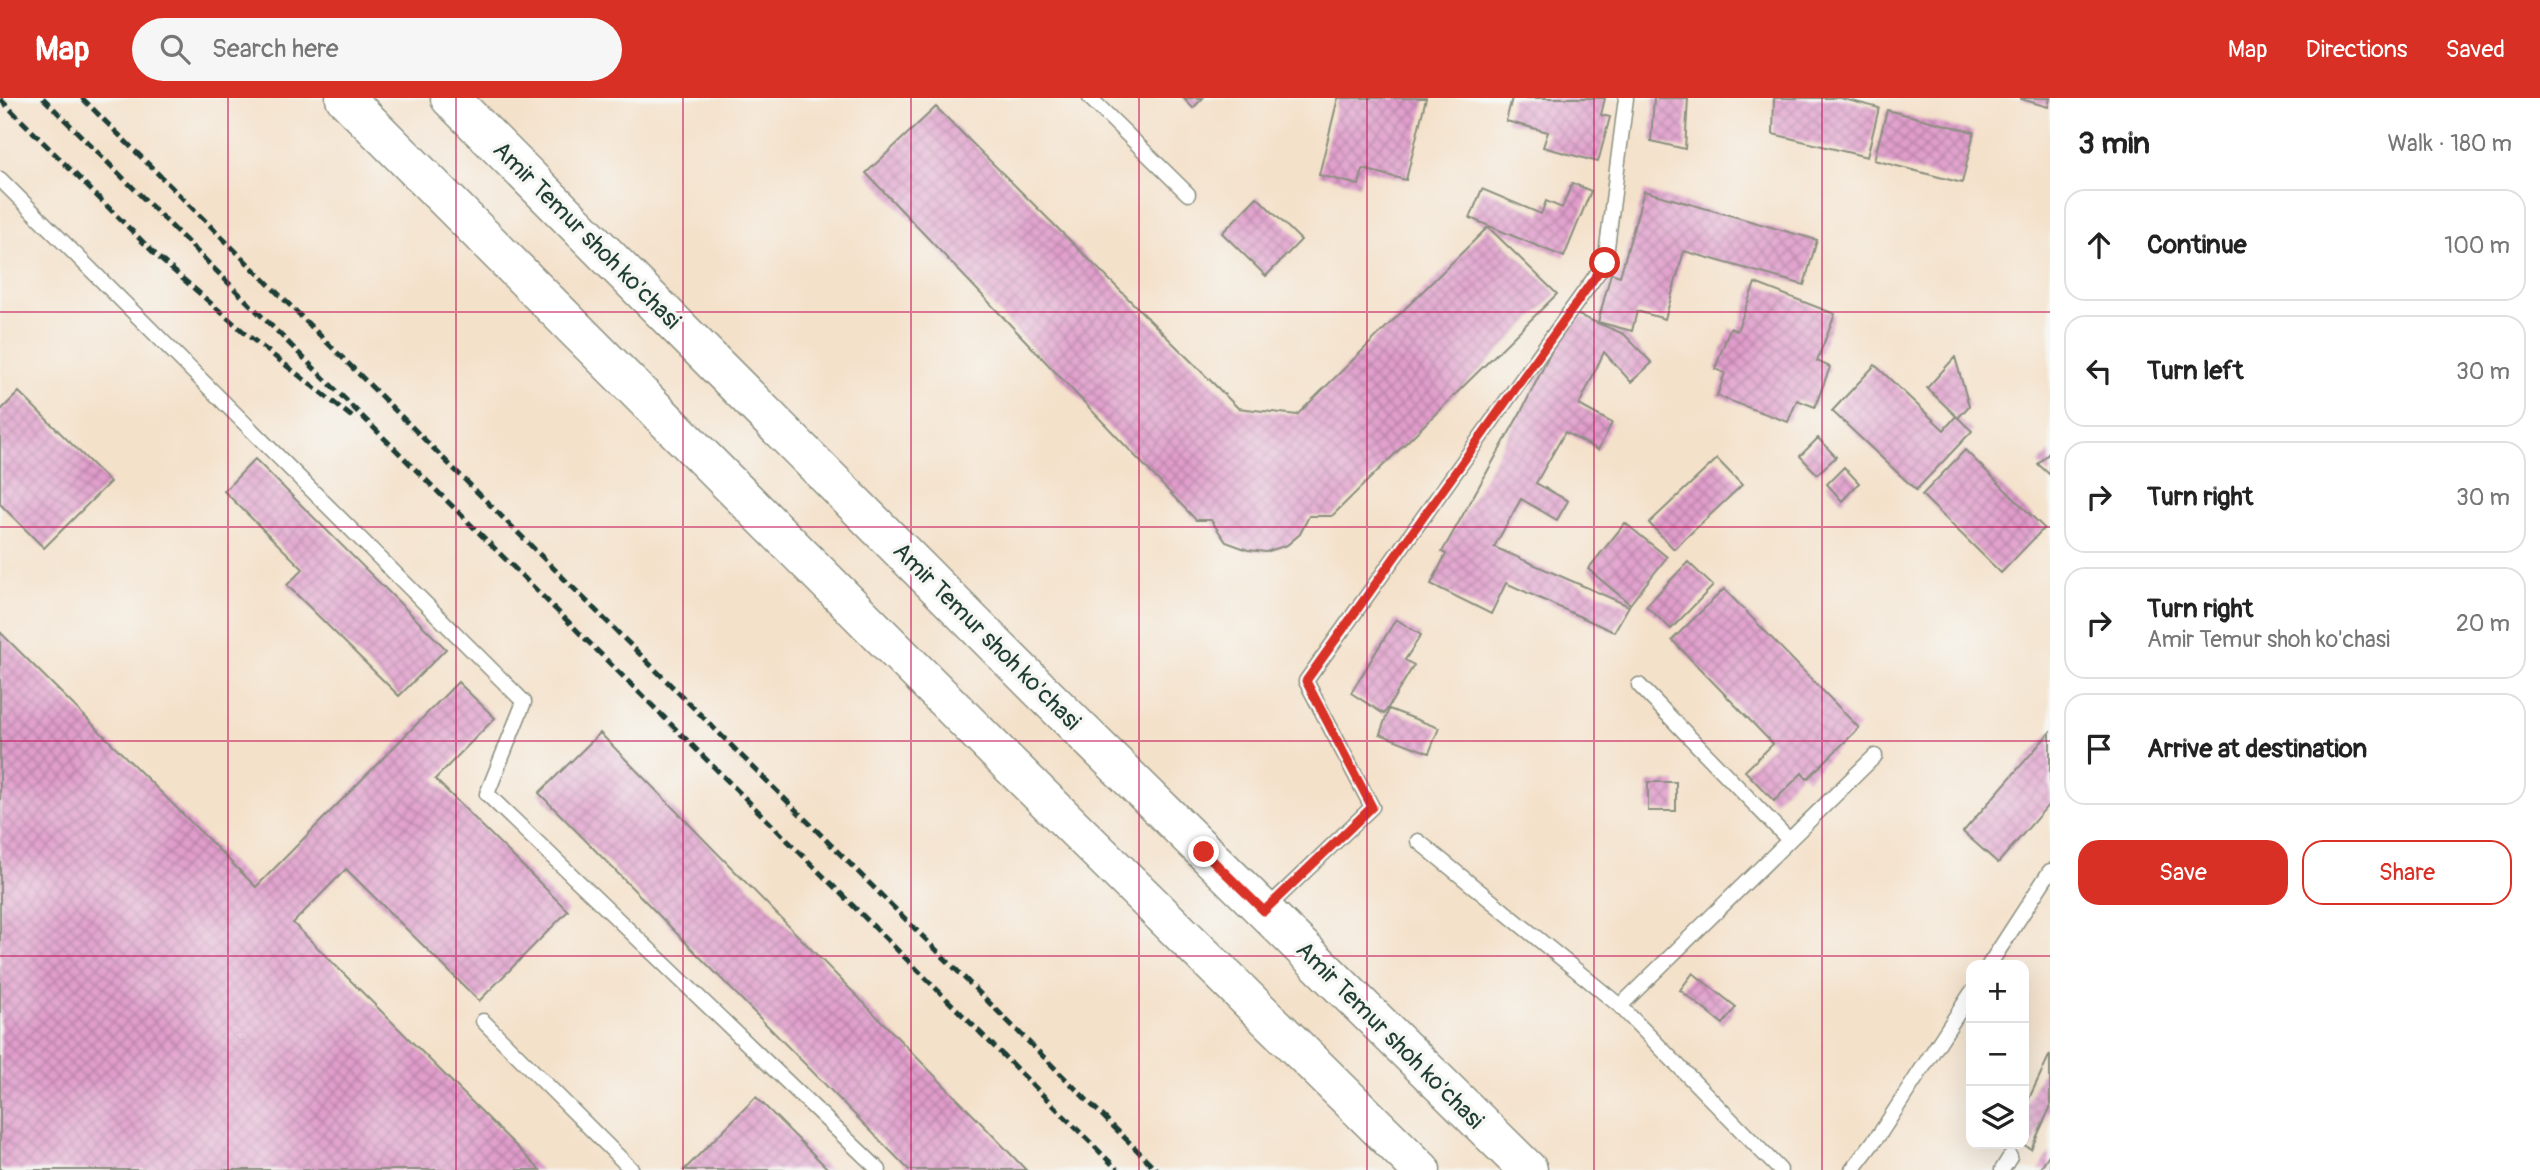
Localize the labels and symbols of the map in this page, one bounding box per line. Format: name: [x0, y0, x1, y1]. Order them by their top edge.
street label: Amir Temur shoh ko'chasi: [487, 135, 687, 335]
route start: [1589, 247, 1620, 278]
street label: Amir Temur shoh ko'chasi: [887, 536, 1087, 736]
route end: [1188, 836, 1219, 867]
street label: Amir Temur shoh ko'chasi: [1290, 935, 1490, 1135]

